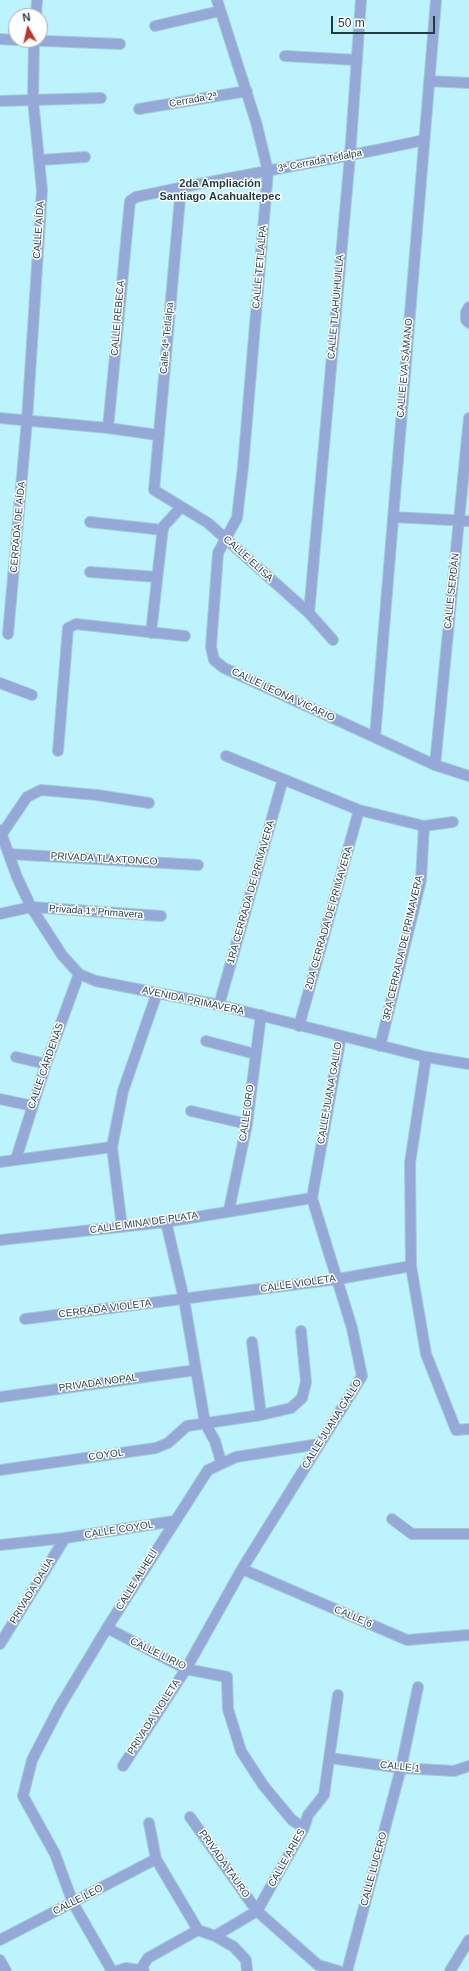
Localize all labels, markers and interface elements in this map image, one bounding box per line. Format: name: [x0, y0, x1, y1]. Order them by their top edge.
north arrow: [8, 8, 48, 48]
scale bar: [333, 8, 437, 34]
text: N: [22, 11, 31, 24]
text: 50 m: [338, 16, 365, 30]
street label: Cerrada 2ª: [168, 90, 218, 110]
street label: 3ª Cerrada Tetlalpa: [277, 147, 363, 175]
district label: 2da Ampliación Santiago Acahualtepec: [159, 177, 281, 203]
street label: CALLE AÍDA: [31, 201, 47, 259]
street label: CALLE TETLALPA: [250, 225, 270, 309]
street label: CALLE TLAHUIHUILLA: [325, 254, 347, 360]
street label: CALLE REBECA: [109, 280, 127, 356]
street label: Calle 4ª Tetlalpa: [158, 302, 176, 374]
street label: CALLE EVA SÁMANO: [395, 318, 415, 418]
street label: CERRADA DE AÍDA: [8, 481, 28, 573]
street label: CALLE ELISA: [221, 534, 275, 584]
street label: CALLE SERDÁN: [442, 553, 462, 629]
street label: CALLE LEONA VICARIO: [230, 666, 336, 724]
street label: 1RA CERRADA DE PRIMAVERA: [225, 819, 277, 965]
street label: 2DA CERRADA DE PRIMAVERA: [303, 845, 355, 991]
street label: PRIVADA TLAXTONCO: [50, 850, 158, 868]
street label: 3RA CERRADA DE PRIMAVERA: [380, 874, 426, 1022]
street label: Privada 1ª Primavera: [49, 903, 143, 921]
street label: AVENIDA PRIMAVERA: [141, 984, 245, 1018]
street label: CALLE CÁRDENAS: [26, 1021, 66, 1111]
street label: CALLE JUANA GALLO: [315, 1041, 345, 1145]
street label: CALLE ORO: [237, 1084, 257, 1142]
street label: CALLE MINA DE PLATA: [89, 1209, 199, 1237]
street label: CALLE VIOLETA: [260, 1273, 336, 1295]
street label: CERRADA VIOLETA: [58, 1297, 152, 1321]
street label: PRIVADA NOPAL: [58, 1372, 138, 1394]
street label: CALLE JUANA GALLO: [300, 1377, 364, 1471]
street label: COYOL: [88, 1447, 124, 1463]
street label: CALLE COYOL: [84, 1519, 154, 1541]
street label: CALLE ALHELÍ: [114, 1548, 160, 1612]
street label: PRIVADA DALIA: [8, 1556, 56, 1626]
street label: CALLE 6: [332, 1604, 374, 1630]
street label: CALLE LIRIO: [128, 1635, 188, 1673]
street label: PRIVADA VIOLETA: [125, 1677, 183, 1757]
street label: CALLE 1: [379, 1759, 421, 1775]
street label: CALLE ARIES: [266, 1827, 308, 1889]
street label: PRIVADA TAURO: [196, 1828, 252, 1900]
street label: CALLE LUCERO: [358, 1831, 390, 1907]
street label: CALLE LEO: [51, 1882, 105, 1918]

